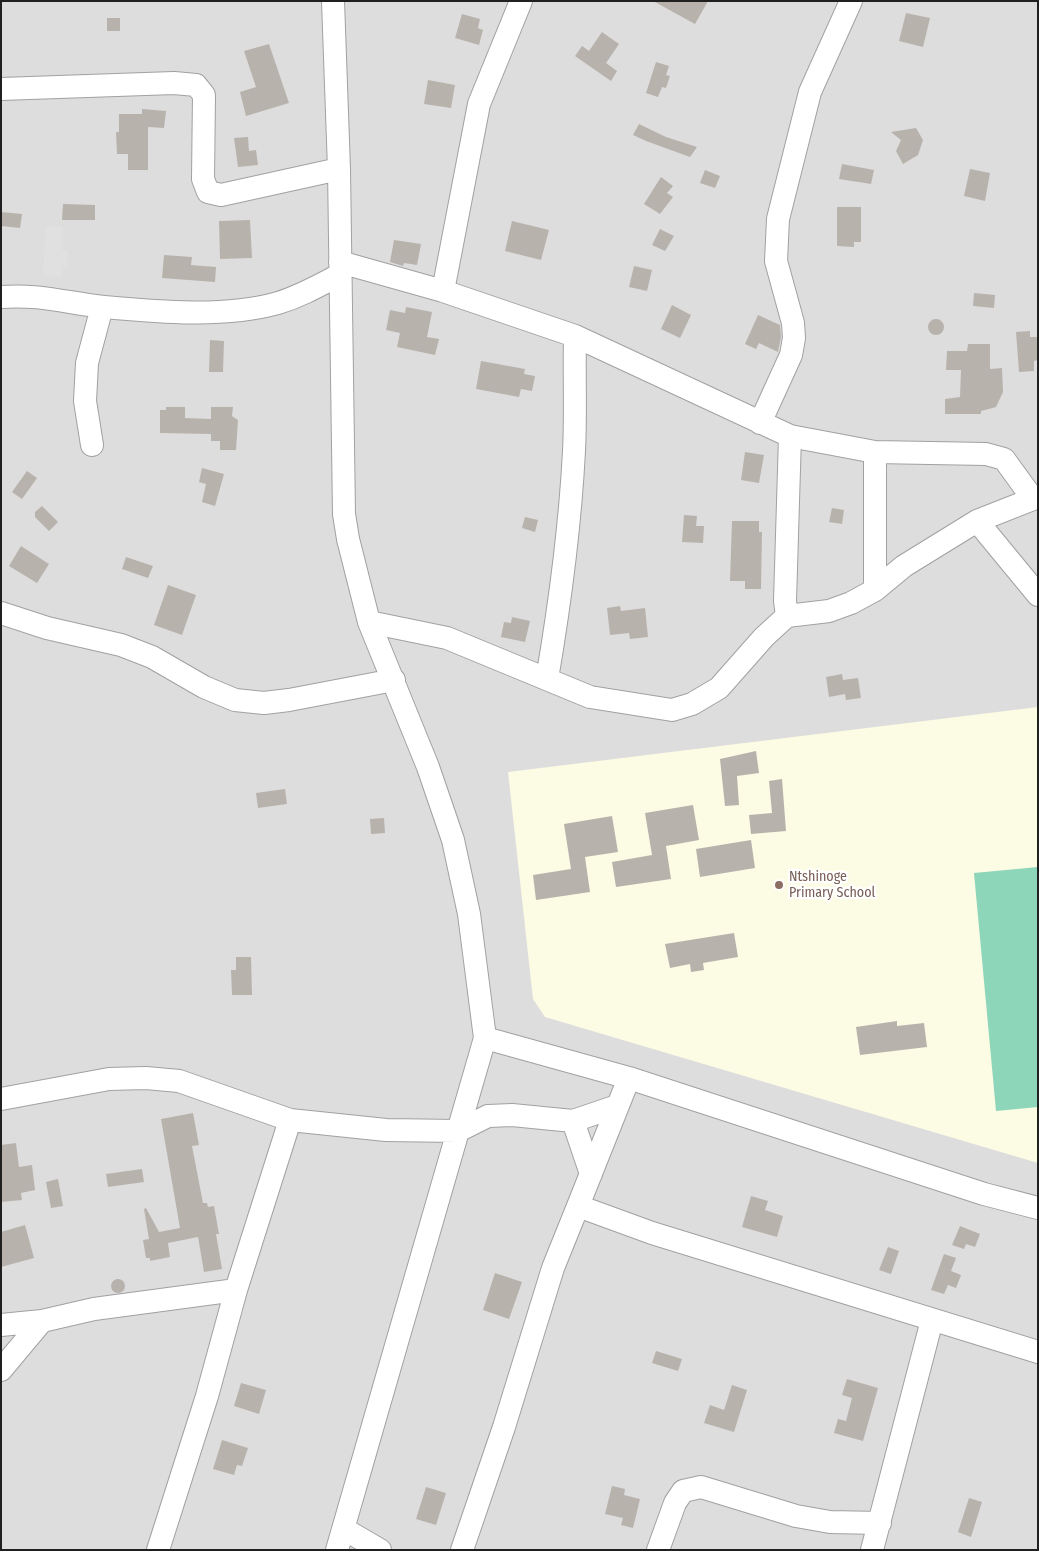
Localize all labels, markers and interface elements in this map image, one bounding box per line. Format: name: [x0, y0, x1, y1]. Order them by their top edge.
place label: Ntshinoge Primary School: [789, 869, 875, 902]
marker: Ntshinoge Primary School: [773, 879, 785, 891]

